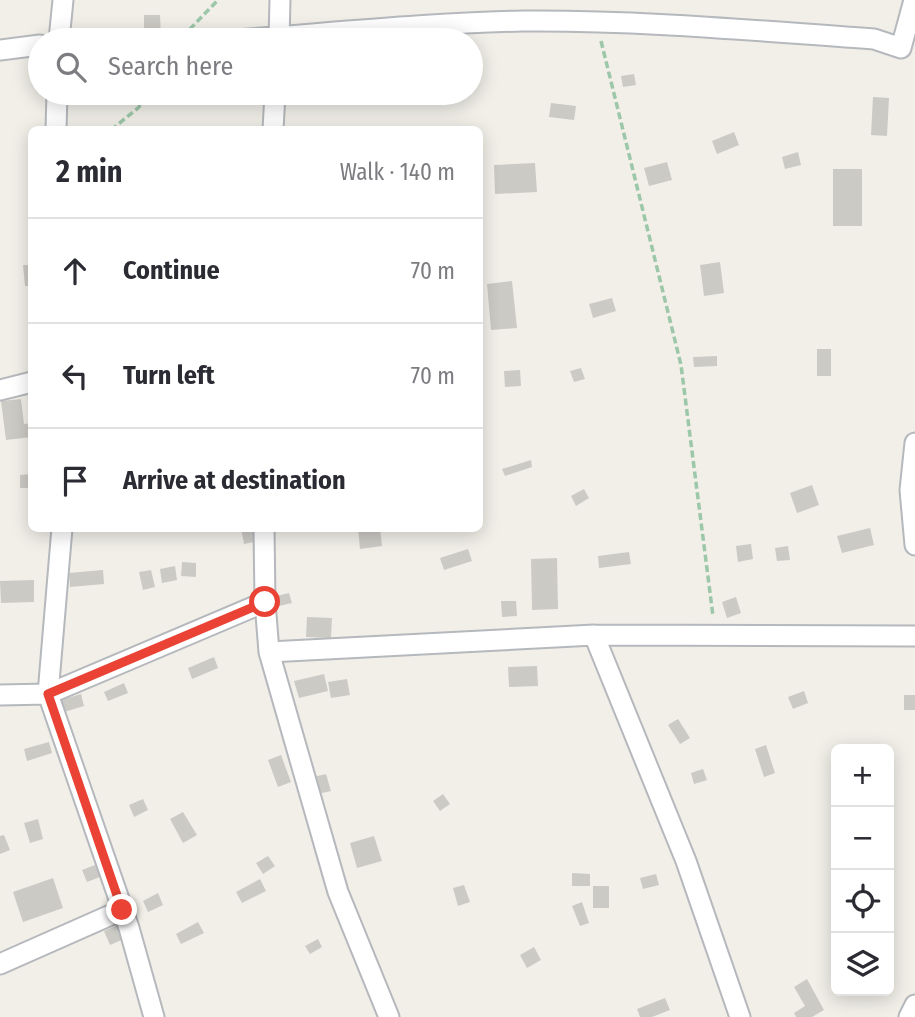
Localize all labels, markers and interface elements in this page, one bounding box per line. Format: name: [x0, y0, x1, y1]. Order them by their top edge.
search box: [28, 28, 483, 105]
icon: search: [52, 48, 90, 86]
text: Search here: [108, 51, 233, 82]
text: 2 min: [56, 154, 123, 190]
text: Walk · 140 m: [340, 158, 455, 186]
icon: ahead: [56, 252, 94, 290]
text: Continue: [123, 255, 220, 286]
text: 70 m: [411, 257, 455, 285]
icon: left: [56, 357, 94, 395]
text: Turn left: [123, 360, 215, 391]
text: 70 m: [411, 362, 455, 390]
icon: arrive: [56, 462, 94, 500]
text: Arrive at destination: [123, 465, 346, 496]
route start: [249, 586, 280, 617]
map controls: [831, 744, 894, 996]
button: +: [831, 744, 894, 807]
button: −: [831, 807, 894, 870]
button: locate: [831, 870, 894, 933]
route end: [106, 894, 137, 925]
button: layers: [831, 933, 894, 996]

